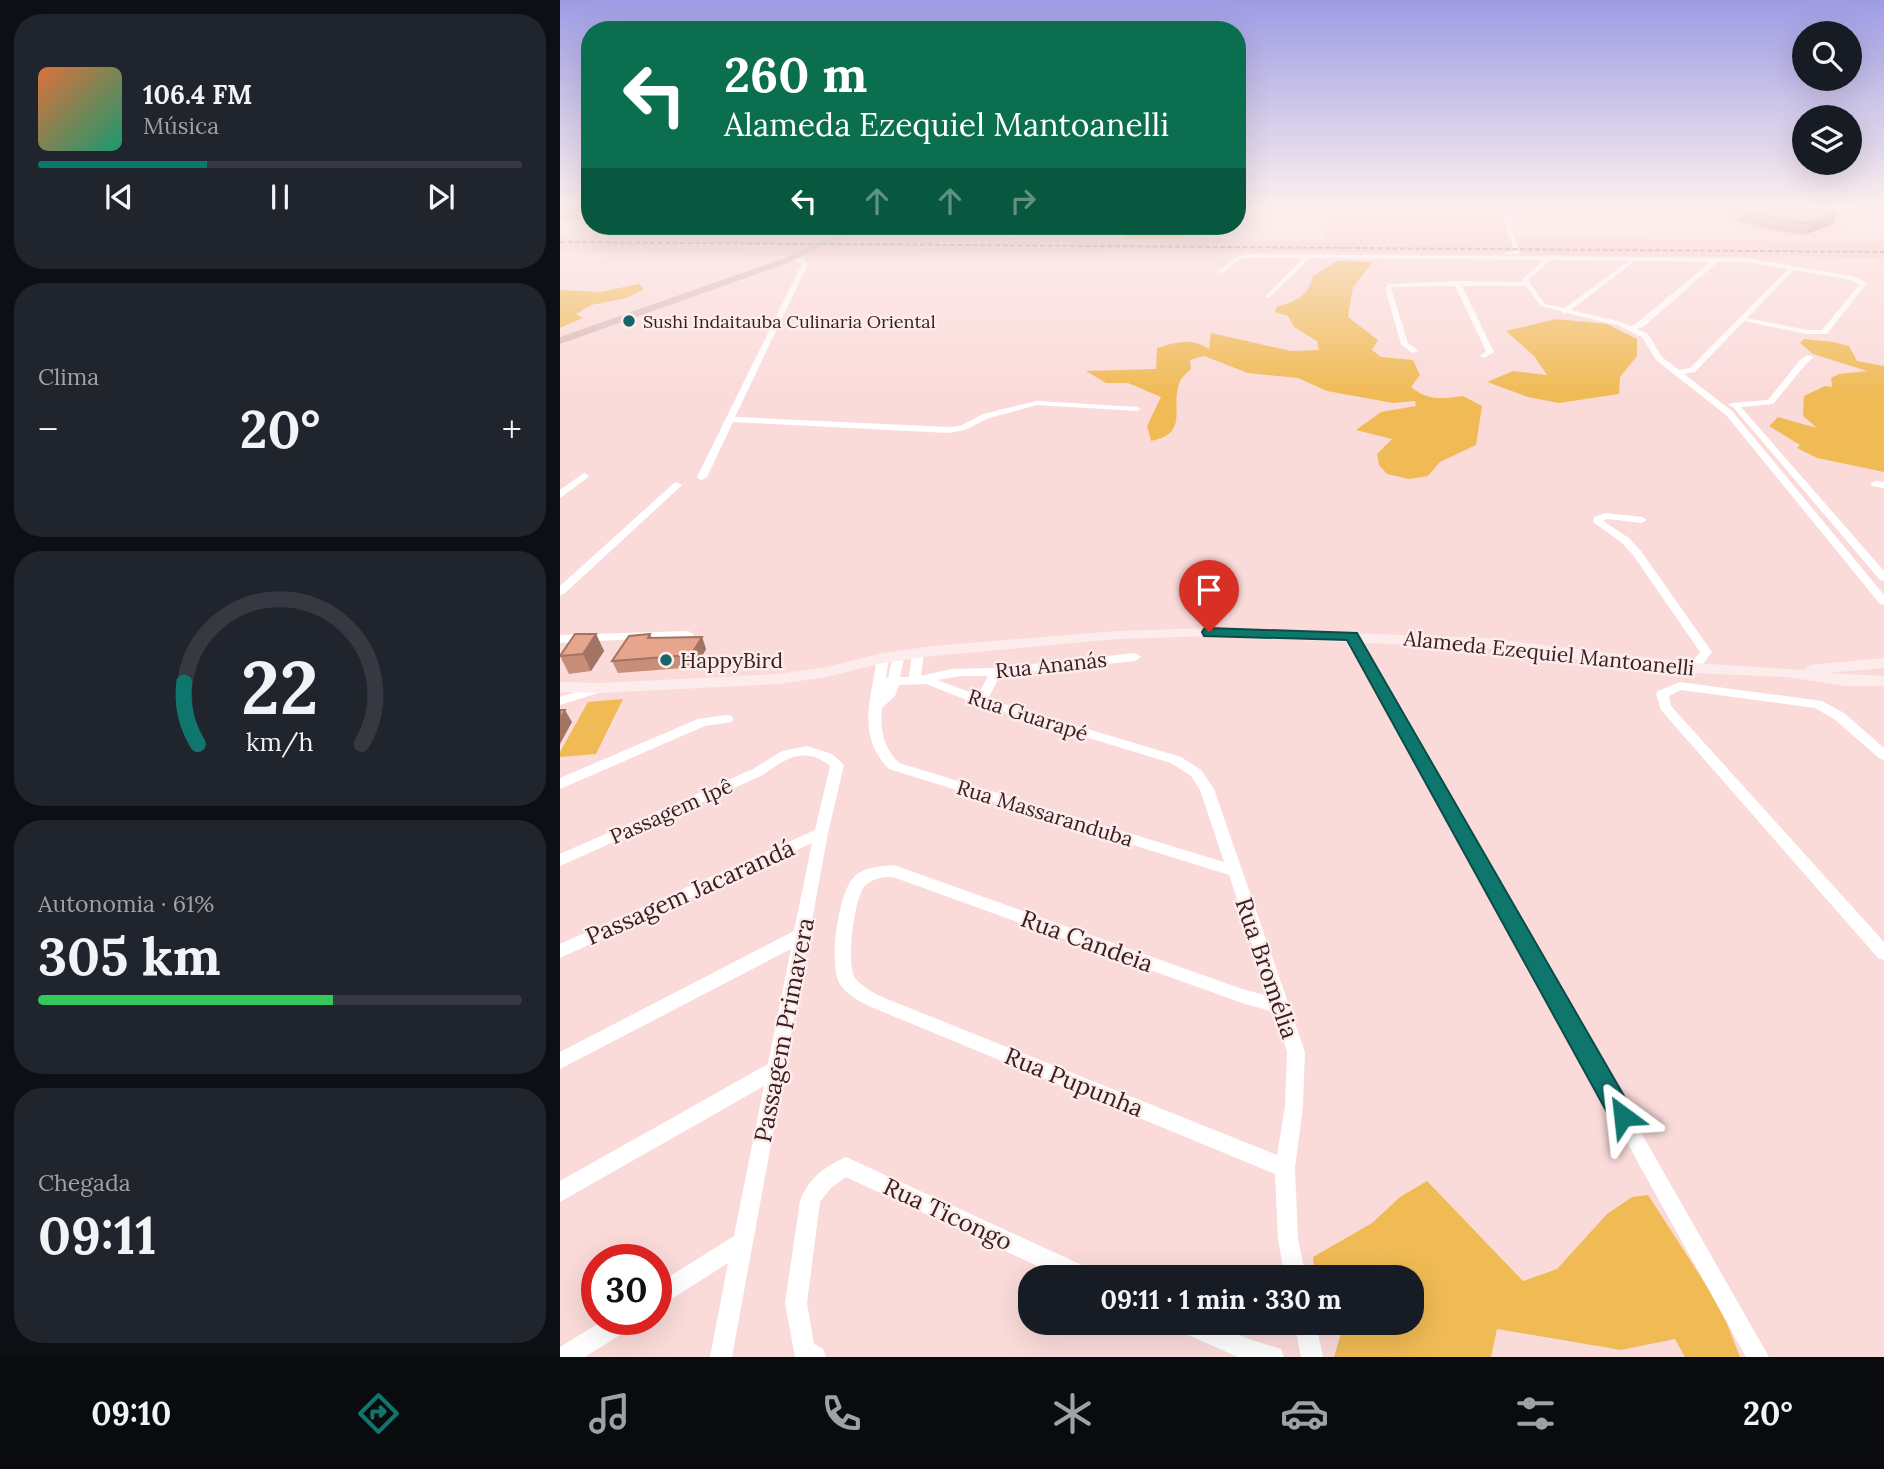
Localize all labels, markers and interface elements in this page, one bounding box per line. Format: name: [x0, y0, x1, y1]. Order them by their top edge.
map controls: [1792, 21, 1862, 175]
button: search: [1792, 21, 1862, 91]
text: 260 m: [724, 43, 867, 105]
icon: left: [609, 49, 700, 140]
text: 106.4 FM: [143, 78, 252, 111]
text: Alameda Ezequiel Mantoanelli: [724, 104, 1169, 145]
button: layers: [1792, 105, 1862, 175]
text: Música: [143, 111, 219, 140]
icon: previous: [100, 178, 138, 216]
icon: pause: [261, 178, 299, 216]
icon: next: [422, 178, 460, 216]
icon: left: [785, 182, 823, 220]
icon: ahead: [858, 182, 896, 220]
icon: ahead: [931, 182, 969, 220]
icon: right: [1004, 182, 1042, 220]
place label: Sushi Indaitauba Culinaria Oriental: [643, 310, 936, 333]
marker: Sushi Indaitauba Culinaria Oriental: [621, 313, 637, 329]
text: Clima: [38, 362, 99, 391]
text: 20°: [240, 396, 320, 462]
text: −: [38, 405, 58, 453]
text: +: [502, 405, 522, 453]
pin: [1179, 560, 1239, 632]
icon: arrive: [1190, 571, 1228, 609]
street label: Alameda Ezequiel Mantoanelli: [1401, 624, 1696, 682]
text: 22: [241, 642, 319, 735]
street label: Rua Ananás: [994, 646, 1108, 684]
place label: HappyBird: [680, 647, 783, 674]
marker: HappyBird: [658, 652, 674, 668]
street label: Rua Guarapé: [964, 683, 1092, 747]
text: km/h: [246, 726, 314, 758]
street label: Passagem Ipê: [605, 772, 737, 850]
street label: Rua Massaranduba: [953, 773, 1137, 853]
street label: Passagem Jacarandá: [581, 832, 799, 952]
text: Autonomia · 61%: [38, 889, 214, 918]
street label: Rua Bromélia: [1228, 893, 1306, 1043]
street label: Rua Candeia: [1017, 903, 1157, 979]
street label: Passagem Primavera: [747, 915, 821, 1145]
text: 305 km: [38, 923, 221, 989]
street label: Rua Pupunha: [1000, 1040, 1148, 1124]
position arrow: [1586, 1079, 1660, 1153]
text: Chegada: [38, 1168, 131, 1197]
street label: Rua Ticongo: [879, 1171, 1017, 1257]
text: 09:11: [38, 1202, 156, 1268]
speed limit sign: 30: [581, 1244, 672, 1335]
text: 09:11 · 1 min · 330 m: [1100, 1283, 1342, 1316]
icon: directions: [354, 1389, 403, 1438]
icon: music: [585, 1389, 634, 1438]
icon: phone: [817, 1389, 866, 1438]
icon: climate: [1048, 1389, 1097, 1438]
icon: car: [1280, 1389, 1329, 1438]
icon: filters: [1511, 1389, 1560, 1438]
text: 09:10: [91, 1393, 171, 1434]
text: 20°: [1743, 1393, 1793, 1434]

